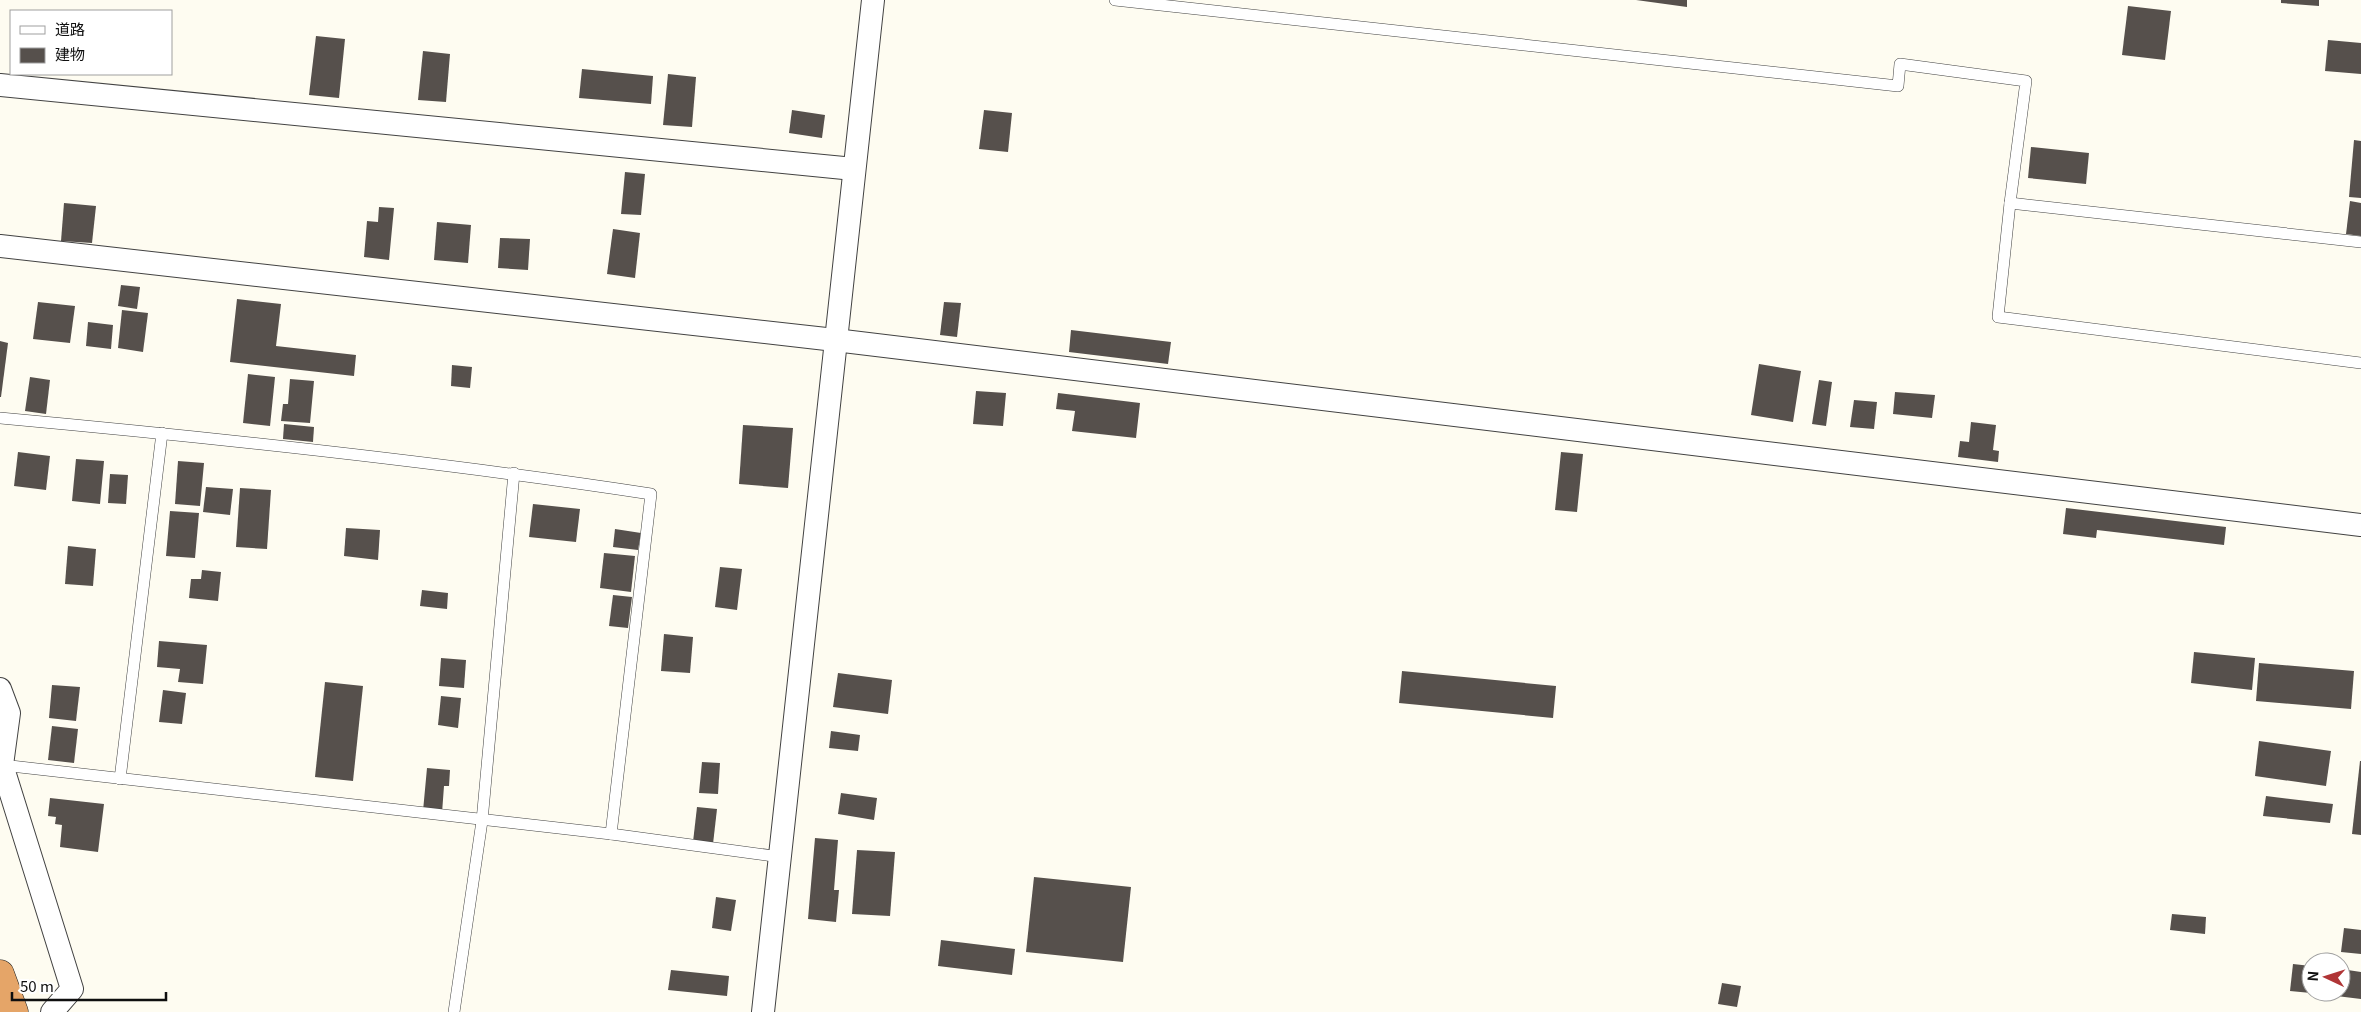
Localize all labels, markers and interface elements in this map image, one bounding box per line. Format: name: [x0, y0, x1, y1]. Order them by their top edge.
legend: [10, 10, 172, 75]
text: 道路: [55, 18, 85, 39]
text: 建物: [55, 43, 85, 64]
north arrow: [2301, 952, 2351, 1002]
scale bar: [12, 970, 166, 1002]
text: N: [2302, 970, 2322, 982]
text: 50 m: [20, 975, 54, 996]

